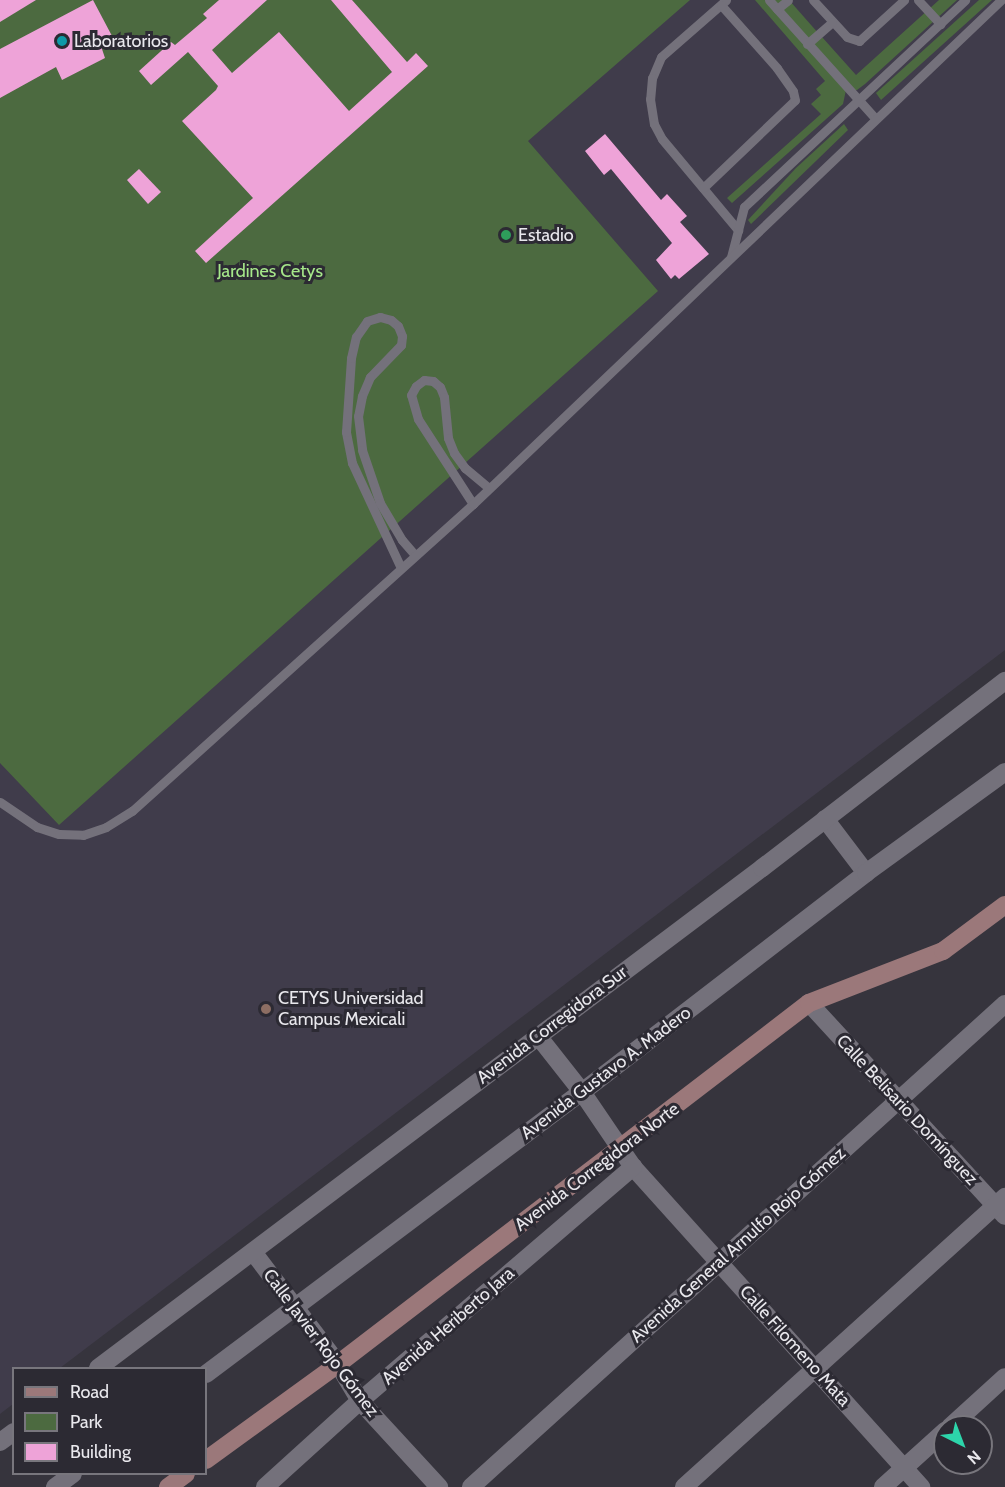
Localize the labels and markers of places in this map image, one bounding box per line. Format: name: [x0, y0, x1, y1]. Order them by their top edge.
place label: Laboratorios: [74, 30, 168, 52]
marker: Laboratorios: [55, 34, 69, 48]
place label: Estadio: [518, 224, 574, 246]
marker: Estadio: [499, 228, 513, 242]
place label: CETYS Universidad Campus Mexicali: [278, 988, 424, 1030]
marker: CETYS Universidad Campus Mexicali: [259, 1002, 273, 1016]

